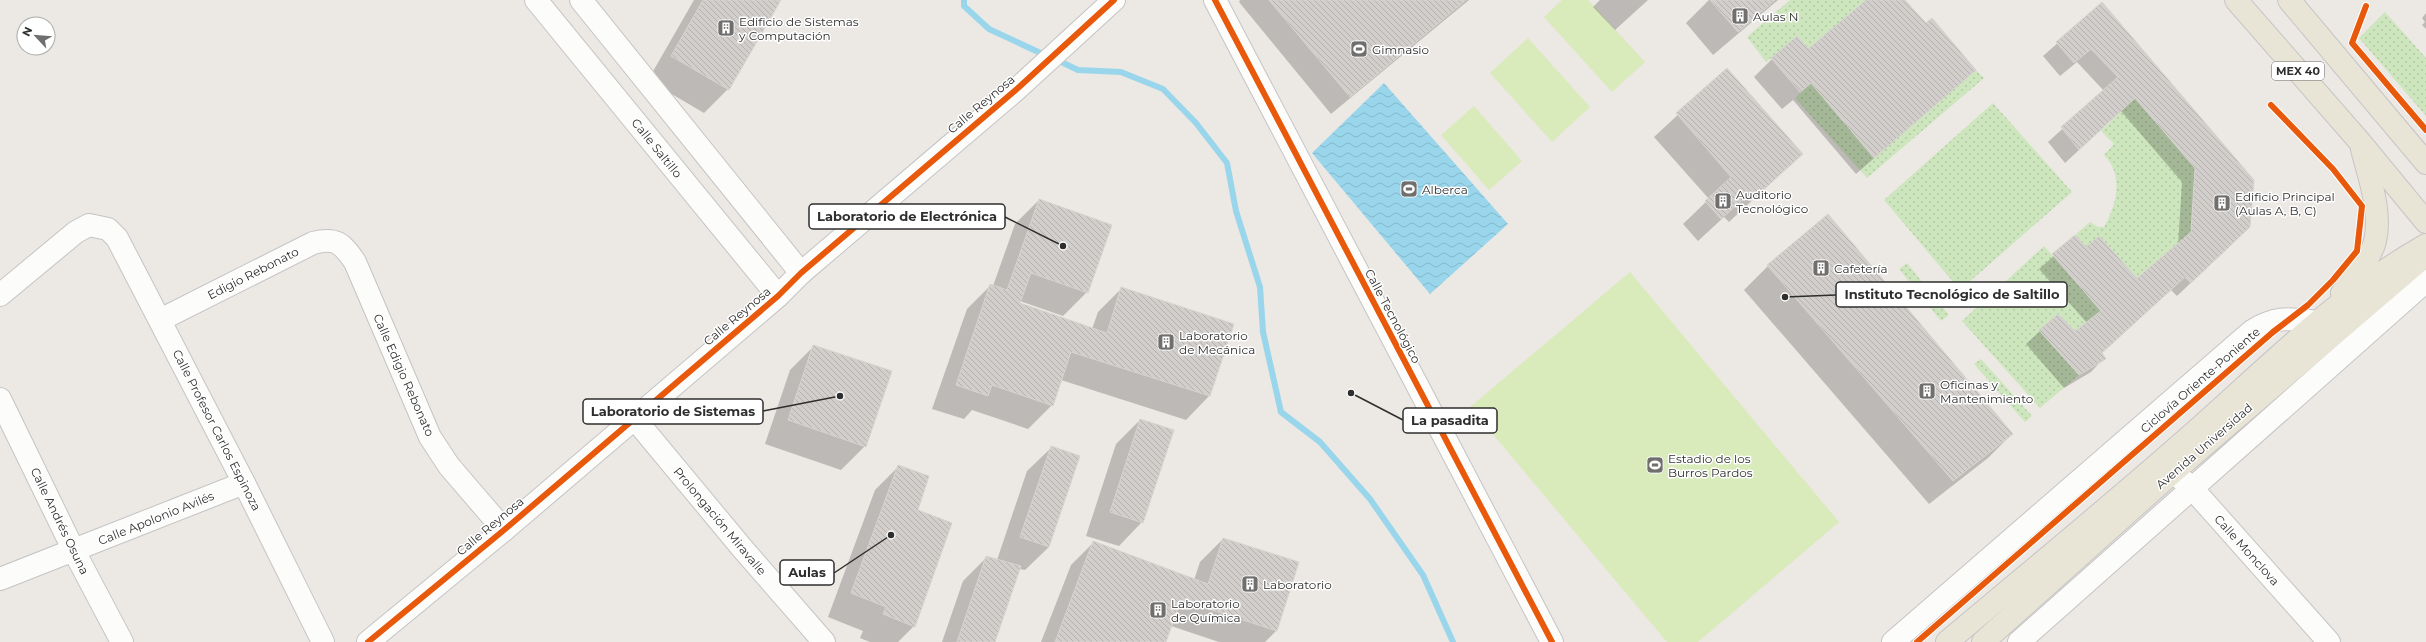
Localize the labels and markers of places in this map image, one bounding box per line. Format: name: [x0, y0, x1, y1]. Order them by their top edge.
building icon: Aulas N: [1730, 6, 1750, 26]
place label: Aulas N: [1753, 9, 1799, 24]
place label: Edificio de Sistemas y Computación: [738, 14, 859, 43]
building icon: Edificio de Sistemas y Computación: [716, 18, 736, 38]
sports icon: Gimnasio: [1349, 39, 1369, 59]
place label: Gimnasio: [1372, 42, 1429, 57]
sports icon: Alberca: [1399, 179, 1419, 199]
place label: Alberca: [1422, 182, 1468, 197]
place label: Auditorio Tecnológico: [1736, 187, 1808, 216]
place label: Edificio Principal (Aulas A, B, C): [2235, 189, 2335, 218]
building icon: Auditorio Tecnológico: [1713, 191, 1733, 211]
building icon: Edificio Principal (Aulas A, B, C): [2212, 193, 2232, 213]
callout: Laboratorio de Electrónica: [809, 204, 1005, 229]
building icon: Cafetería: [1811, 258, 1831, 278]
place label: Cafetería: [1834, 261, 1888, 276]
callout: Instituto Tecnológico de Saltillo: [1836, 282, 2067, 307]
place label: Laboratorio de Mecánica: [1179, 328, 1255, 357]
building icon: Laboratorio de Mecánica: [1156, 332, 1176, 352]
place label: Oficinas y Mantenimiento: [1940, 377, 2033, 406]
building icon: Oficinas y Mantenimiento: [1917, 381, 1937, 401]
callout: Laboratorio de Sistemas: [583, 399, 763, 424]
callout: La pasadita: [1403, 408, 1497, 433]
place label: Estadio de los Burros Pardos: [1668, 451, 1753, 480]
sports icon: Estadio de los Burros Pardos: [1645, 455, 1665, 475]
callout: Aulas: [780, 560, 834, 585]
building icon: Laboratorio: [1240, 574, 1260, 594]
place label: Laboratorio: [1263, 577, 1332, 592]
place label: Laboratorio de Química: [1171, 596, 1241, 625]
building icon: Laboratorio de Química: [1148, 600, 1168, 620]

